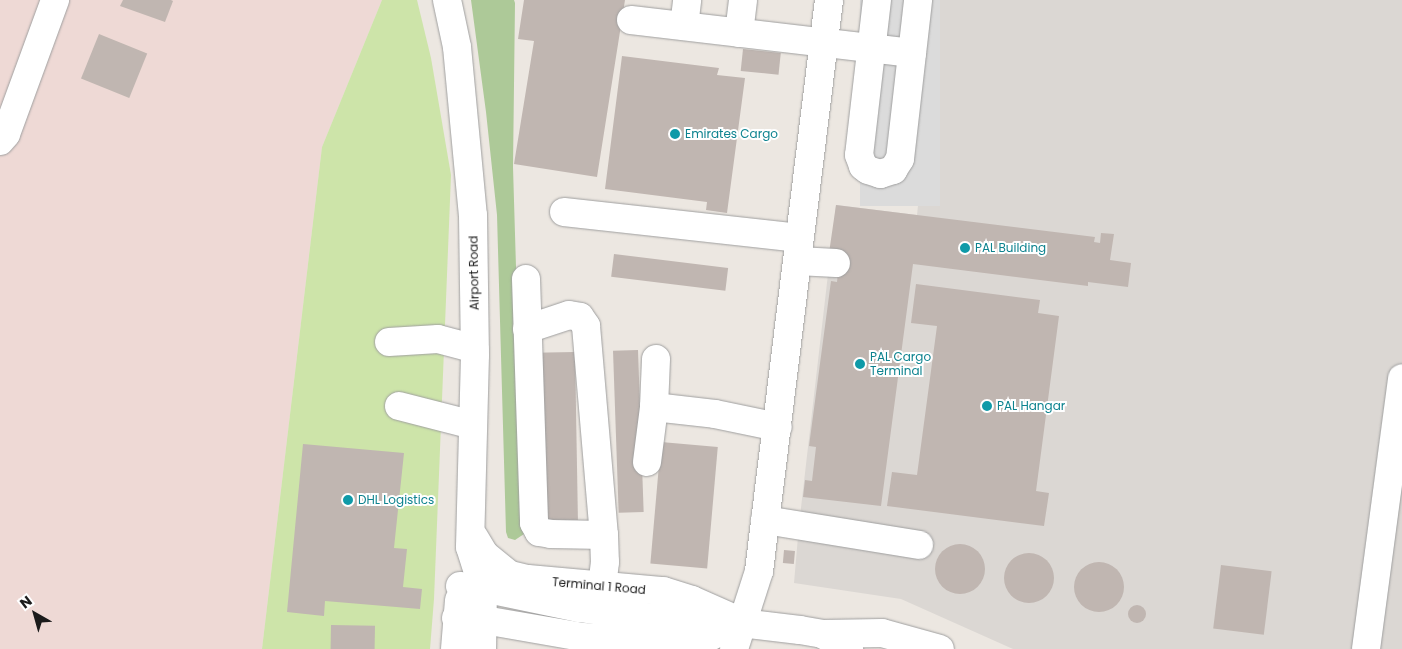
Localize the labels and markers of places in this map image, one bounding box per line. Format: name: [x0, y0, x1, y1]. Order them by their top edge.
place label: Emirates Cargo: [685, 127, 778, 141]
marker: Emirates Cargo: [669, 128, 681, 140]
place label: PAL Building: [975, 241, 1046, 255]
marker: PAL Building: [959, 242, 971, 254]
place label: PAL Cargo Terminal: [870, 350, 931, 378]
marker: PAL Cargo Terminal: [854, 358, 866, 370]
place label: PAL Hangar: [997, 399, 1065, 413]
marker: PAL Hangar: [981, 400, 993, 412]
place label: DHL Logistics: [358, 493, 434, 507]
marker: DHL Logistics: [342, 494, 354, 506]

